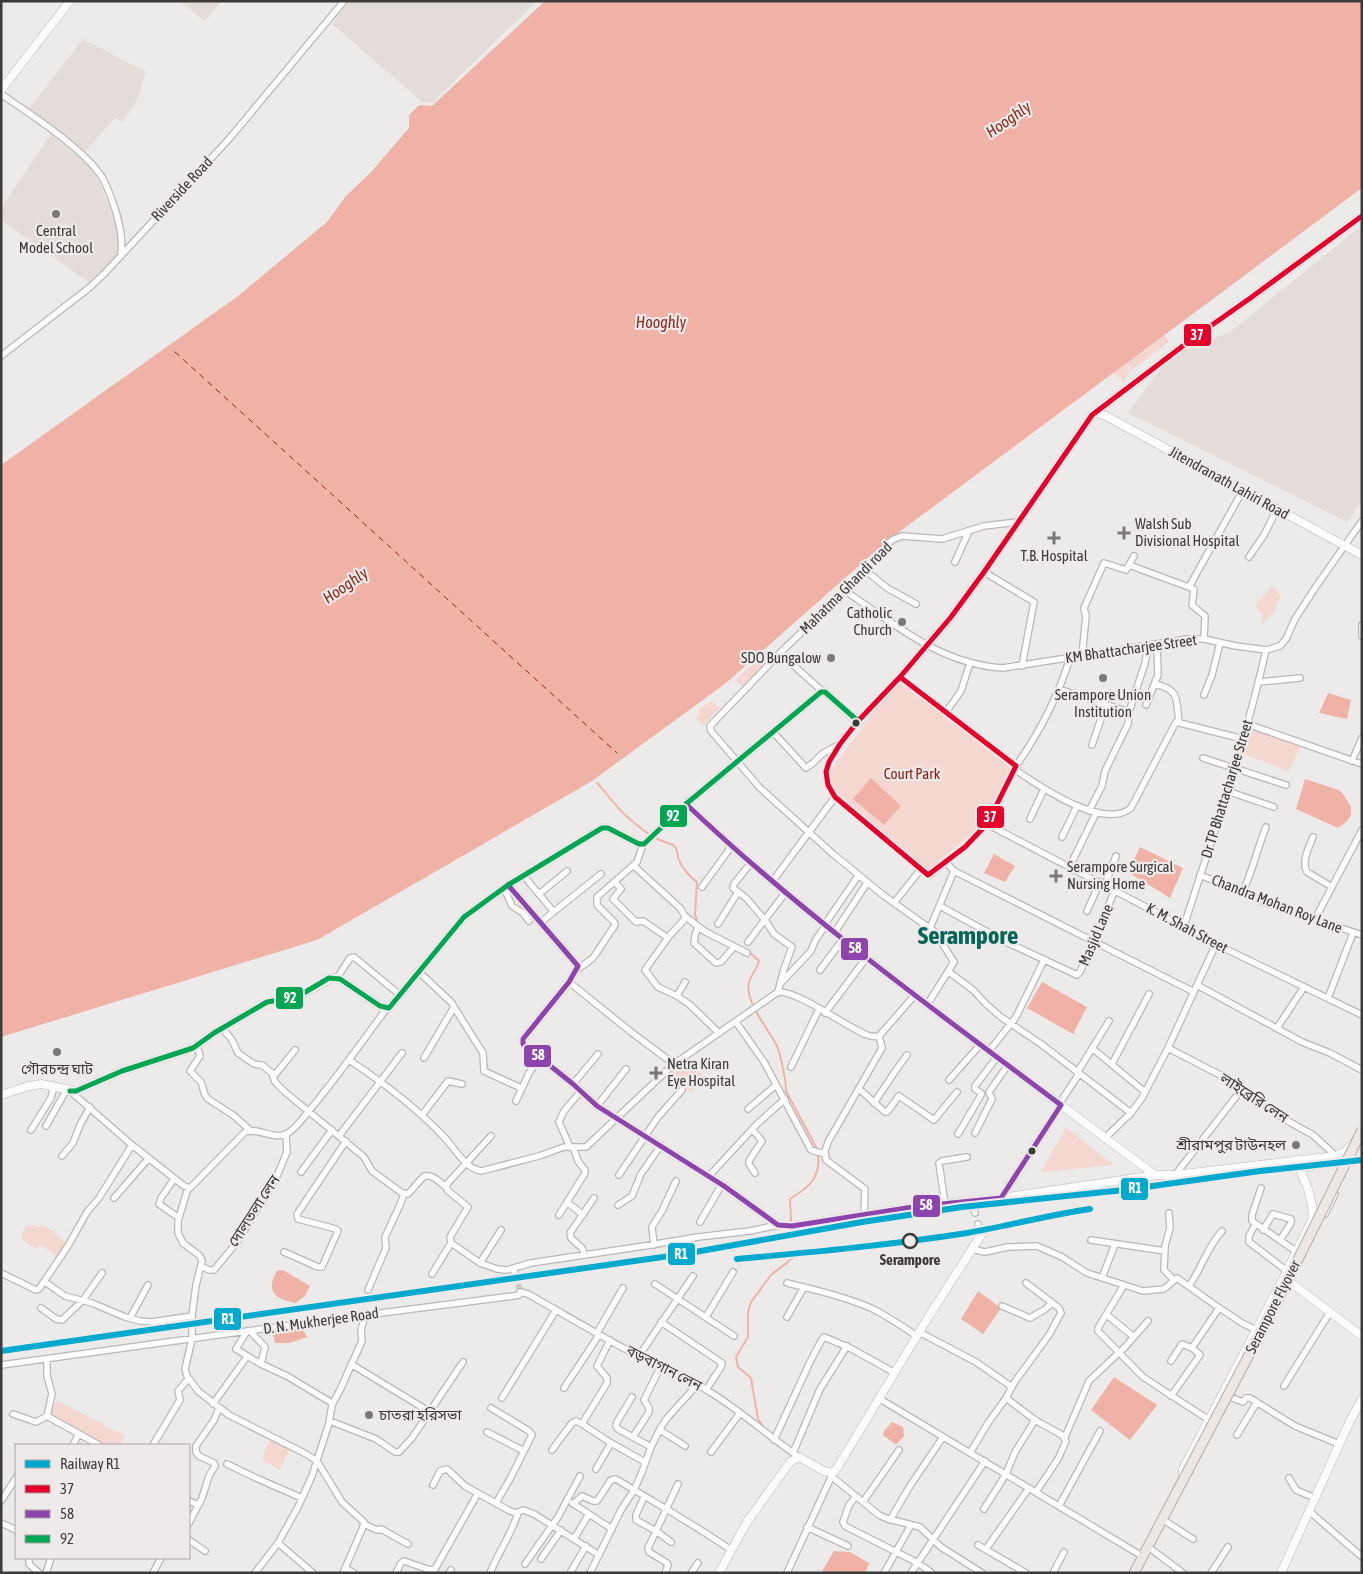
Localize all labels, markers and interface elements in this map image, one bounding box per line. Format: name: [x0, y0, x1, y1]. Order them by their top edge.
water label: Hooghly: [982, 97, 1035, 142]
street label: Riverside Road: [148, 153, 216, 224]
marker: Central Model School: [50, 208, 62, 220]
place label: Central Model School: [19, 222, 93, 256]
water label: Hooghly: [636, 313, 687, 332]
line badge: 37: [1183, 323, 1212, 347]
text: 37: [1190, 327, 1204, 343]
street label: Jitendranath Lahiri Road: [1166, 442, 1292, 523]
place label: Walsh Sub Divisional Hospital: [1135, 515, 1239, 549]
marker: Walsh Sub Divisional Hospital: [1117, 526, 1131, 540]
marker: T.B. Hospital: [1047, 531, 1061, 545]
street label: Mahatma Ghandi road: [796, 538, 895, 637]
place label: T.B. Hospital: [1020, 547, 1088, 564]
water label: Hooghly: [319, 563, 372, 608]
place label: Catholic Church: [847, 604, 892, 638]
marker: Catholic Church: [896, 616, 908, 628]
street label: KM Bhattacharjee Street: [1064, 631, 1198, 666]
place label: SDO Bungalow: [741, 649, 821, 666]
marker: SDO Bungalow: [825, 652, 837, 664]
marker: Serampore Union Institution: [1097, 672, 1109, 684]
place label: Serampore Union Institution: [1055, 686, 1151, 720]
street label: Dr TP Bhattacharjee Street: [1197, 717, 1256, 860]
unlabelled marker: [851, 718, 861, 728]
park label: Court Park: [884, 765, 941, 782]
line badge: 92: [659, 804, 688, 828]
line badge: 37: [976, 805, 1005, 829]
text: 92: [666, 808, 680, 824]
text: 37: [983, 809, 997, 825]
place label: Serampore Surgical Nursing Home: [1067, 858, 1173, 892]
marker: Serampore Surgical Nursing Home: [1049, 869, 1063, 883]
street label: Chandra Mohan Roy Lane: [1209, 871, 1345, 936]
street label: K. M. Shah Street: [1144, 899, 1231, 956]
street label: Masjid Lane: [1075, 901, 1116, 968]
district label: Serampore: [918, 921, 1018, 949]
line badge: 58: [840, 937, 869, 961]
text: 58: [848, 940, 862, 956]
line badge: 92: [275, 986, 304, 1010]
text: 92: [283, 990, 297, 1006]
line badge: 58: [523, 1044, 552, 1068]
marker: গৌরচন্দ্র ঘাট: [51, 1046, 63, 1058]
text: 58: [531, 1047, 545, 1063]
place label: Netra Kiran Eye Hospital: [667, 1055, 735, 1089]
place label: গৌরচন্দ্র ঘাট: [21, 1060, 94, 1077]
marker: Netra Kiran Eye Hospital: [649, 1066, 663, 1080]
street label: লাইব্রেরি লেন: [1216, 1069, 1292, 1126]
place label: শ্রীরামপুর টাউনহল: [1175, 1136, 1287, 1154]
marker: শ্রীরামপুর টাউনহল: [1290, 1139, 1302, 1151]
unlabelled marker: [1027, 1146, 1037, 1156]
street label: দোলতলা লেন: [224, 1171, 283, 1250]
line badge: R1: [1120, 1177, 1149, 1201]
text: R1: [1128, 1180, 1142, 1196]
line badge: 58: [912, 1194, 941, 1218]
text: 58: [919, 1197, 933, 1213]
marker: Serampore: [902, 1233, 918, 1249]
line badge: R1: [667, 1242, 696, 1266]
text: R1: [674, 1246, 688, 1262]
place label: Serampore: [880, 1251, 940, 1268]
street label: Serampore Flyover: [1242, 1257, 1304, 1356]
street label: D. N. Mukherjee Road: [262, 1304, 380, 1337]
line badge: R1: [213, 1307, 242, 1331]
text: R1: [221, 1311, 235, 1327]
street label: বড়বাগান লেন: [623, 1341, 706, 1394]
place label: চাতরা হরিসভা: [378, 1406, 462, 1423]
marker: চাতরা হরিসভা: [363, 1409, 375, 1421]
legend: [15, 1444, 190, 1559]
text: Railway R1: [60, 1455, 120, 1472]
text: 37: [60, 1480, 74, 1497]
text: 58: [60, 1505, 74, 1522]
text: 92: [60, 1530, 74, 1547]

